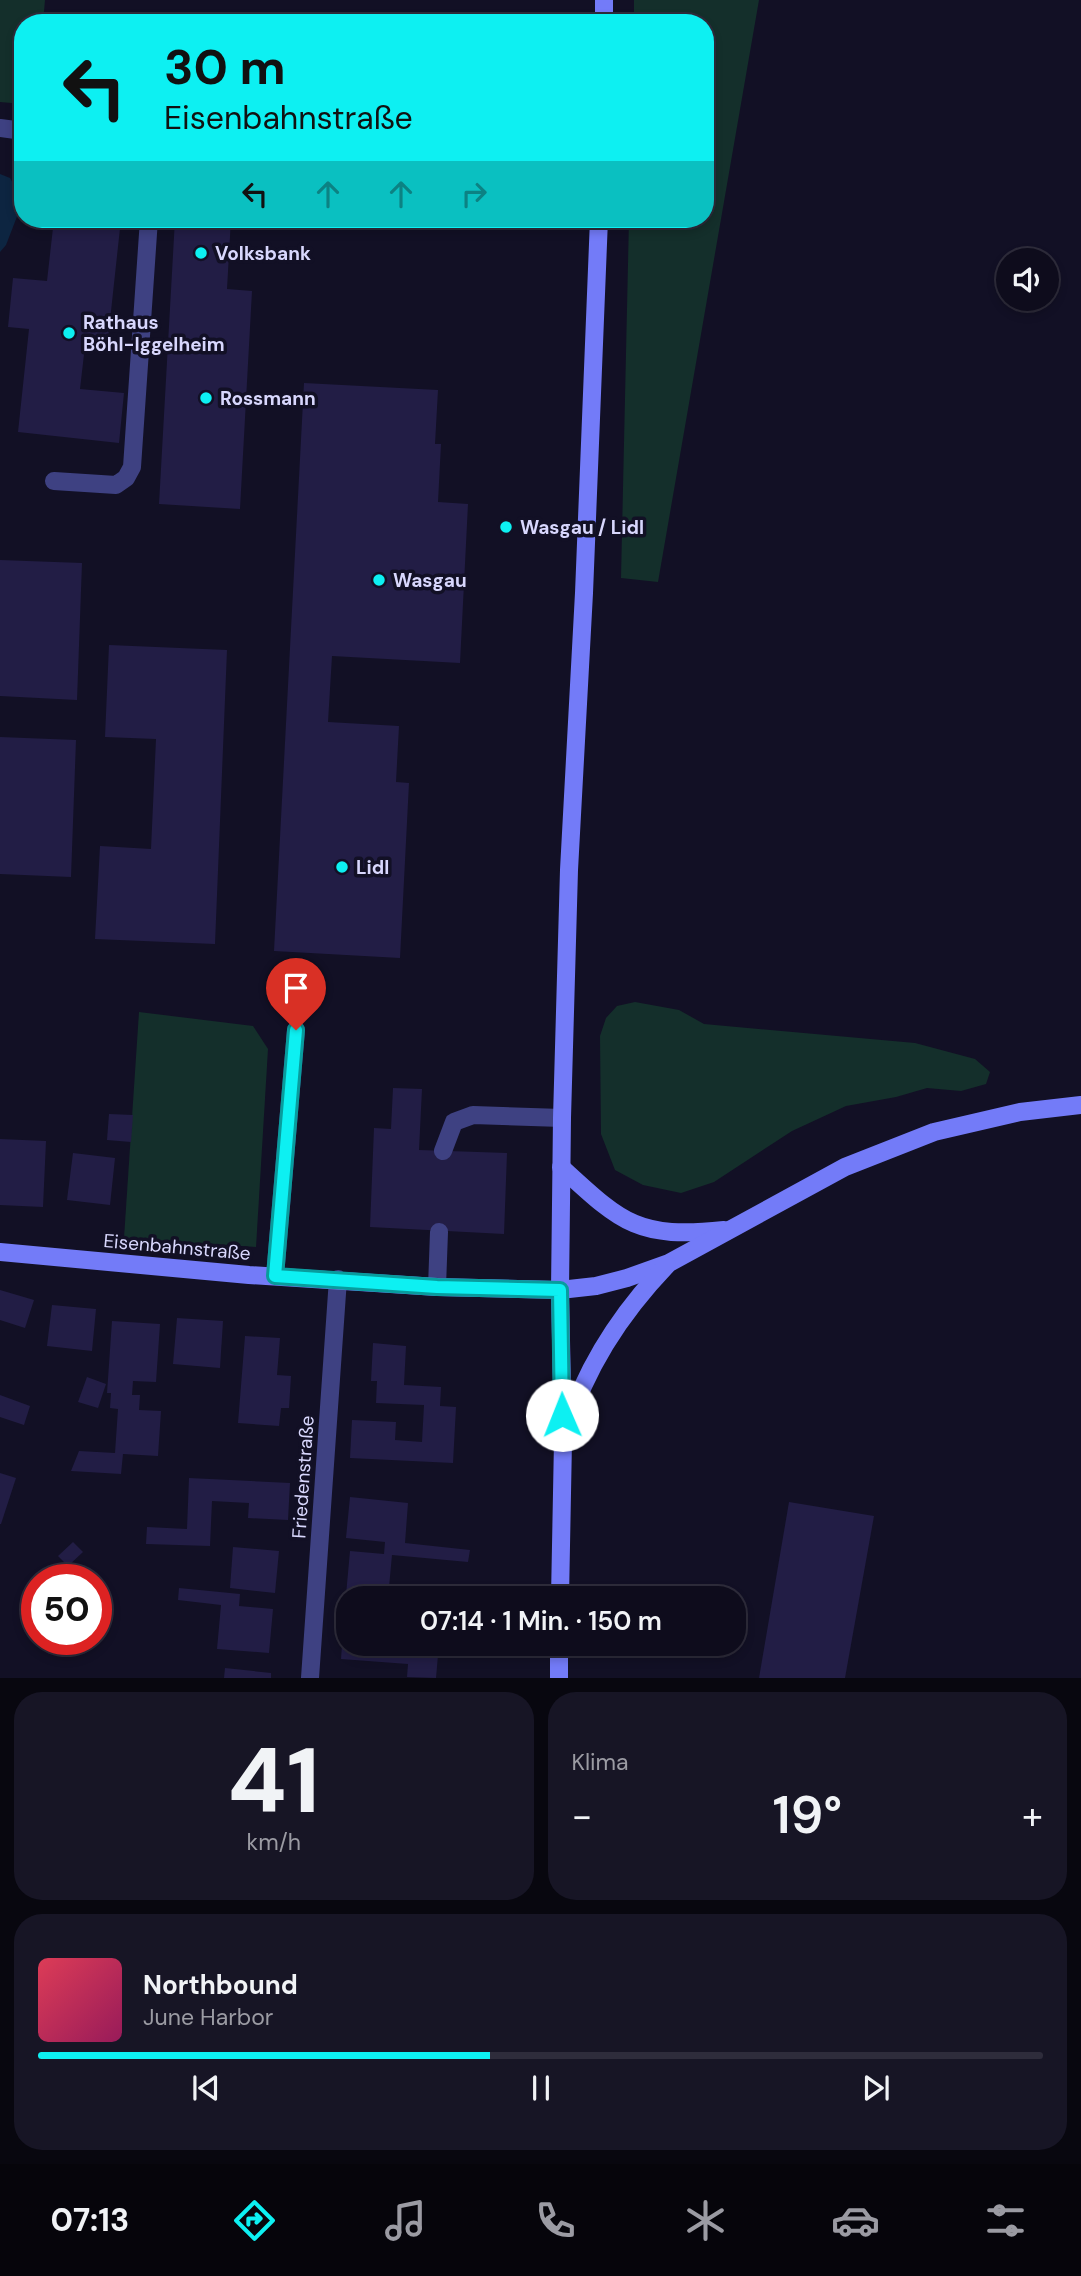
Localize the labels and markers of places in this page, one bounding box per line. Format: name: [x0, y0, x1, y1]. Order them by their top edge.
place label: Volksbank: [215, 241, 311, 266]
marker: Volksbank: [193, 245, 209, 261]
place label: Rathaus Böhl-Iggelheim: [83, 310, 225, 357]
marker: Rathaus Böhl-Iggelheim: [61, 325, 77, 341]
place label: Rossmann: [220, 386, 316, 411]
marker: Rossmann: [198, 390, 214, 406]
place label: Wasgau / Lidl: [520, 515, 644, 540]
marker: Wasgau / Lidl: [498, 519, 514, 535]
place label: Wasgau: [393, 568, 467, 593]
marker: Wasgau: [371, 572, 387, 588]
place label: Lidl: [356, 855, 389, 880]
marker: Lidl: [334, 859, 350, 875]
pin: [266, 958, 326, 1030]

